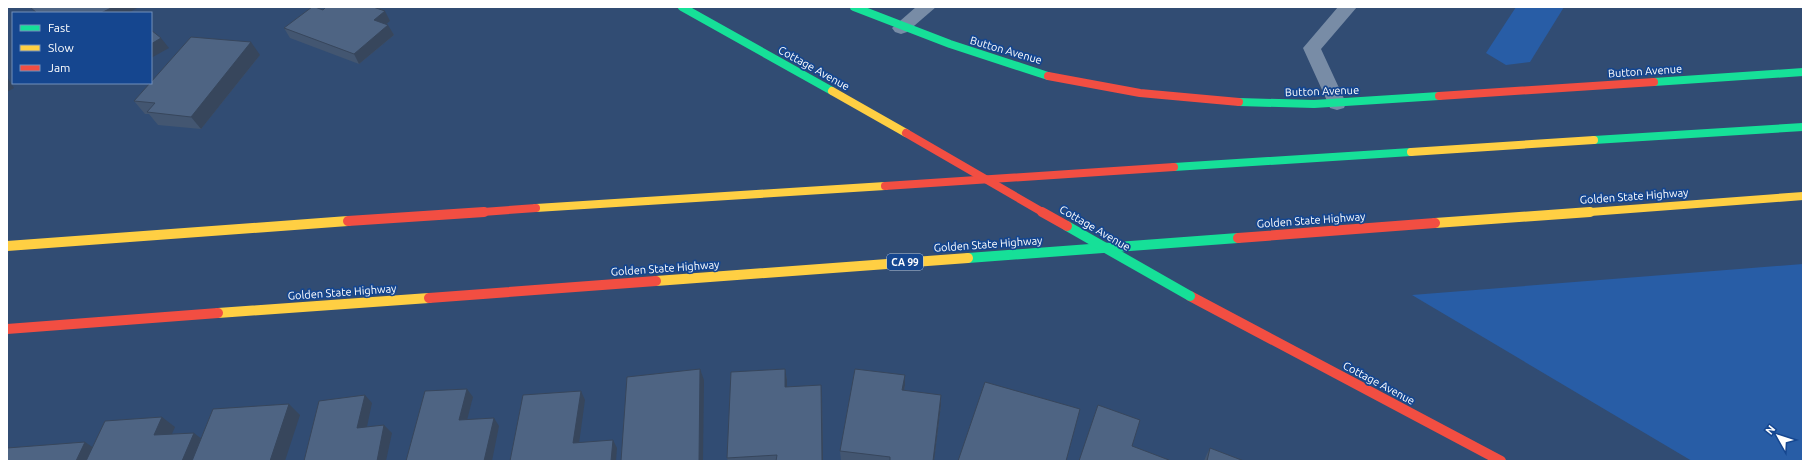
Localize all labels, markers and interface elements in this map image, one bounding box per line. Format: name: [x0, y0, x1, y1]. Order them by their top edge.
legend: [12, 12, 152, 84]
text: Fast: [48, 21, 70, 34]
street label: Button Avenue: [969, 34, 1043, 66]
text: Slow: [48, 41, 74, 54]
street label: Cottage Avenue: [776, 44, 852, 92]
text: Jam: [48, 61, 70, 74]
street label: Button Avenue: [1608, 62, 1682, 80]
street label: Button Avenue: [1285, 84, 1359, 98]
street label: Golden State Highway: [1579, 186, 1689, 206]
street label: Cottage Avenue: [1058, 203, 1132, 253]
street label: Golden State Highway: [1256, 210, 1366, 230]
street label: Golden State Highway: [933, 234, 1043, 254]
road number: CA 99: [887, 254, 923, 270]
street label: Golden State Highway: [610, 258, 720, 278]
street label: Golden State Highway: [287, 282, 397, 302]
street label: Cottage Avenue: [1341, 359, 1417, 407]
north arrow: [1758, 416, 1798, 456]
text: N: [1763, 423, 1777, 437]

